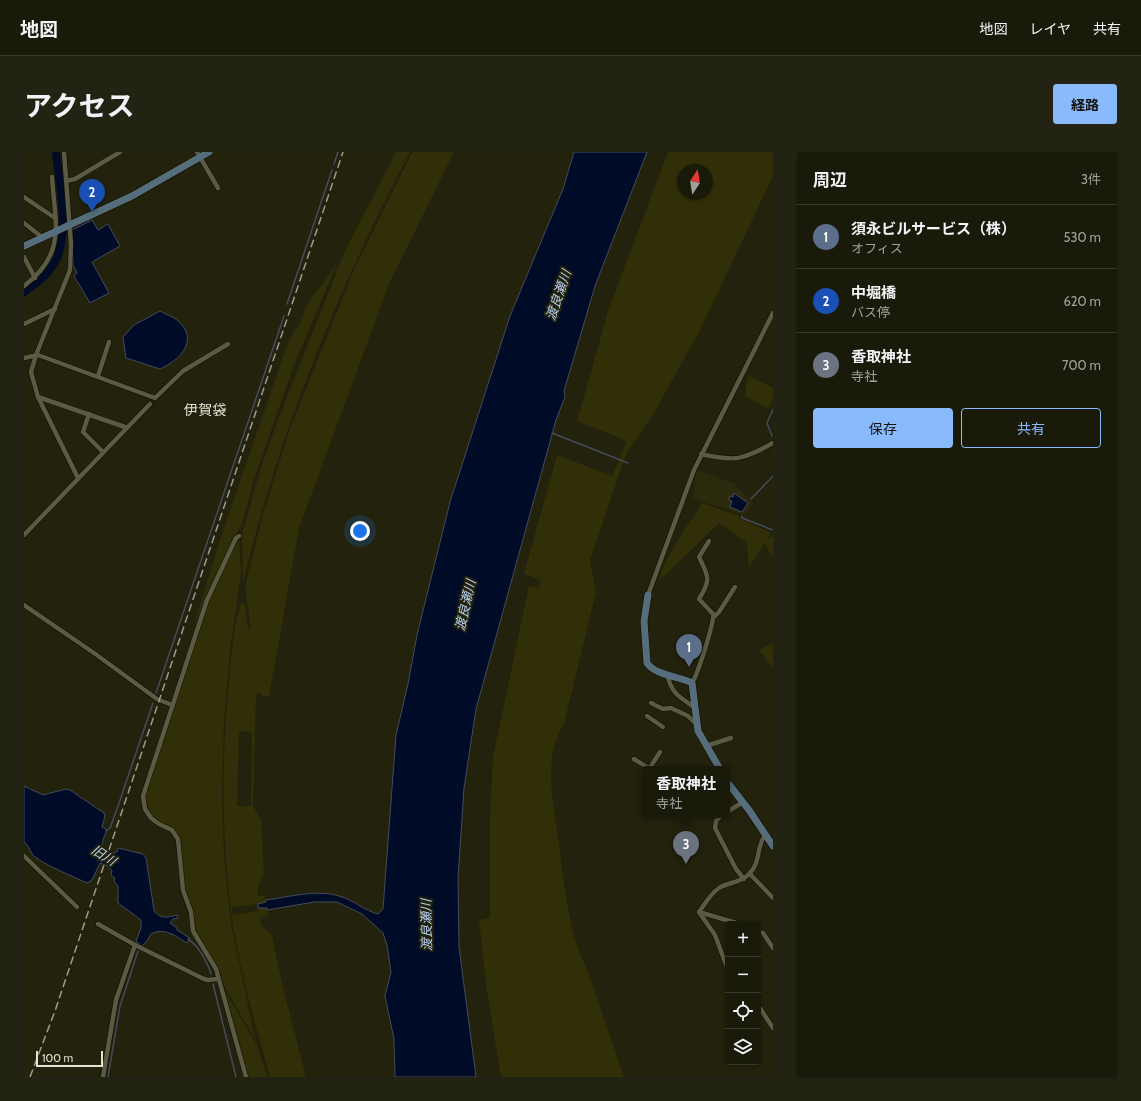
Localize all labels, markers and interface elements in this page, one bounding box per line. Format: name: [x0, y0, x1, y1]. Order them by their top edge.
text: 地図: [20, 18, 58, 41]
text: 地図: [979, 20, 1007, 38]
text: レイヤ: [1029, 20, 1071, 38]
text: 共有: [1093, 20, 1121, 38]
button: 経路: [1053, 84, 1117, 124]
text: アクセス: [24, 89, 135, 123]
north arrow: [677, 164, 713, 200]
text: 周辺: [813, 170, 847, 190]
text: 3件: [1081, 171, 1101, 187]
pin: 2: [79, 179, 105, 212]
text: 須永ビルサービス（株）: [851, 220, 1016, 238]
text: 1: [824, 229, 828, 245]
text: 530 m: [1064, 229, 1101, 245]
text: オフィス: [851, 240, 903, 256]
water label: 渡良瀬川: [542, 266, 575, 322]
text: 中堀橋: [851, 284, 896, 302]
text: 2: [823, 293, 829, 309]
text: 620 m: [1063, 293, 1101, 309]
text: バス停: [851, 304, 890, 320]
text: 香取神社: [851, 348, 911, 366]
text: 3: [822, 357, 830, 373]
text: 700 m: [1062, 357, 1101, 373]
text: 寺社: [851, 368, 877, 384]
district label: 伊賀袋: [184, 401, 226, 419]
button: 保存: [813, 408, 953, 448]
button: 共有: [961, 408, 1101, 448]
your location: [350, 521, 370, 541]
water label: 渡良瀬川: [451, 576, 479, 632]
pin: 1: [676, 634, 702, 667]
popup: [642, 766, 730, 818]
text: 香取神社: [656, 775, 716, 793]
text: 寺社: [656, 795, 682, 811]
pin: 3: [673, 831, 699, 864]
water label: 旧川: [89, 841, 121, 870]
water label: 渡良瀬川: [418, 897, 434, 951]
map controls: [725, 921, 761, 1065]
button: +: [725, 921, 761, 957]
button: −: [725, 957, 761, 993]
button: locate: [725, 993, 761, 1029]
button: layers: [725, 1029, 761, 1065]
scale bar: [36, 1049, 103, 1068]
text: 100 m: [42, 1051, 73, 1065]

